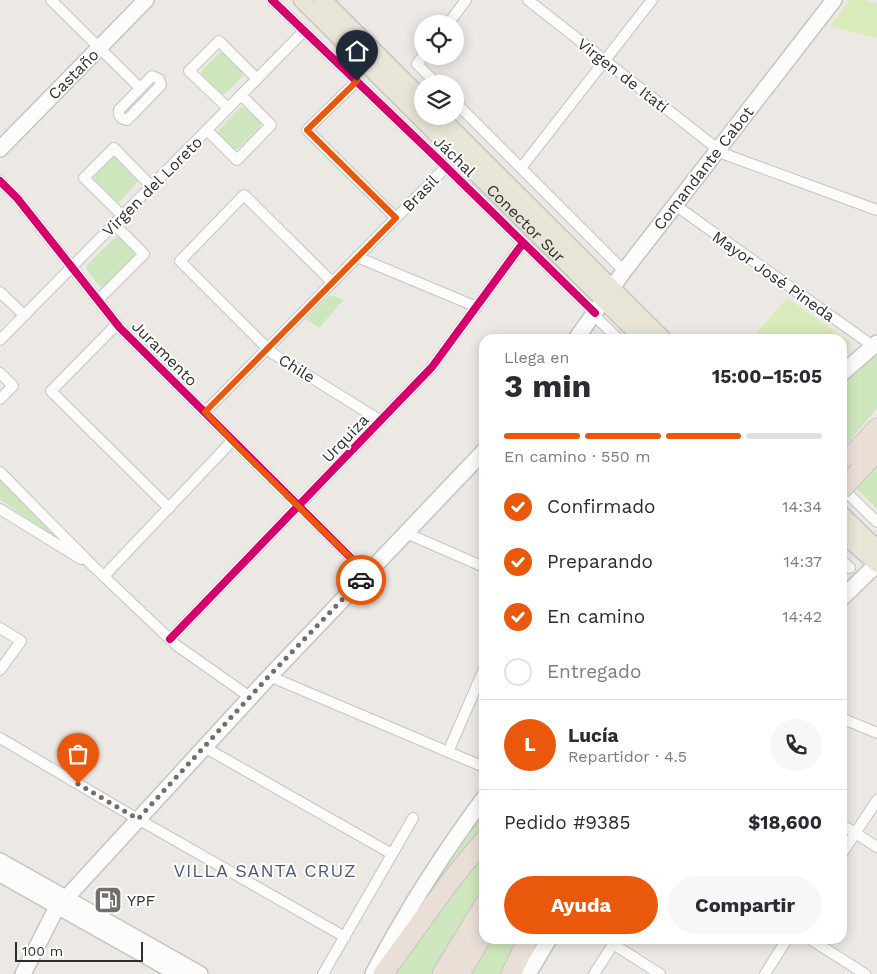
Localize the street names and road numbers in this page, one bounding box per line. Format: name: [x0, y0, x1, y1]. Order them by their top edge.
street label: Virgen de Itatí: [574, 34, 672, 117]
street label: Castaño: [44, 45, 103, 104]
street label: Comandante Cabot: [649, 103, 758, 234]
street label: Virgen del Loreto: [98, 132, 206, 240]
street label: Jáchal: [430, 132, 480, 181]
street label: Brasil: [398, 171, 442, 216]
street label: Conector Sur: [482, 180, 569, 267]
street label: Mayor José Pineda: [709, 227, 839, 326]
street label: Juramento: [128, 317, 201, 390]
street label: Chile: [275, 350, 318, 387]
street label: Urquiza: [318, 410, 373, 466]

